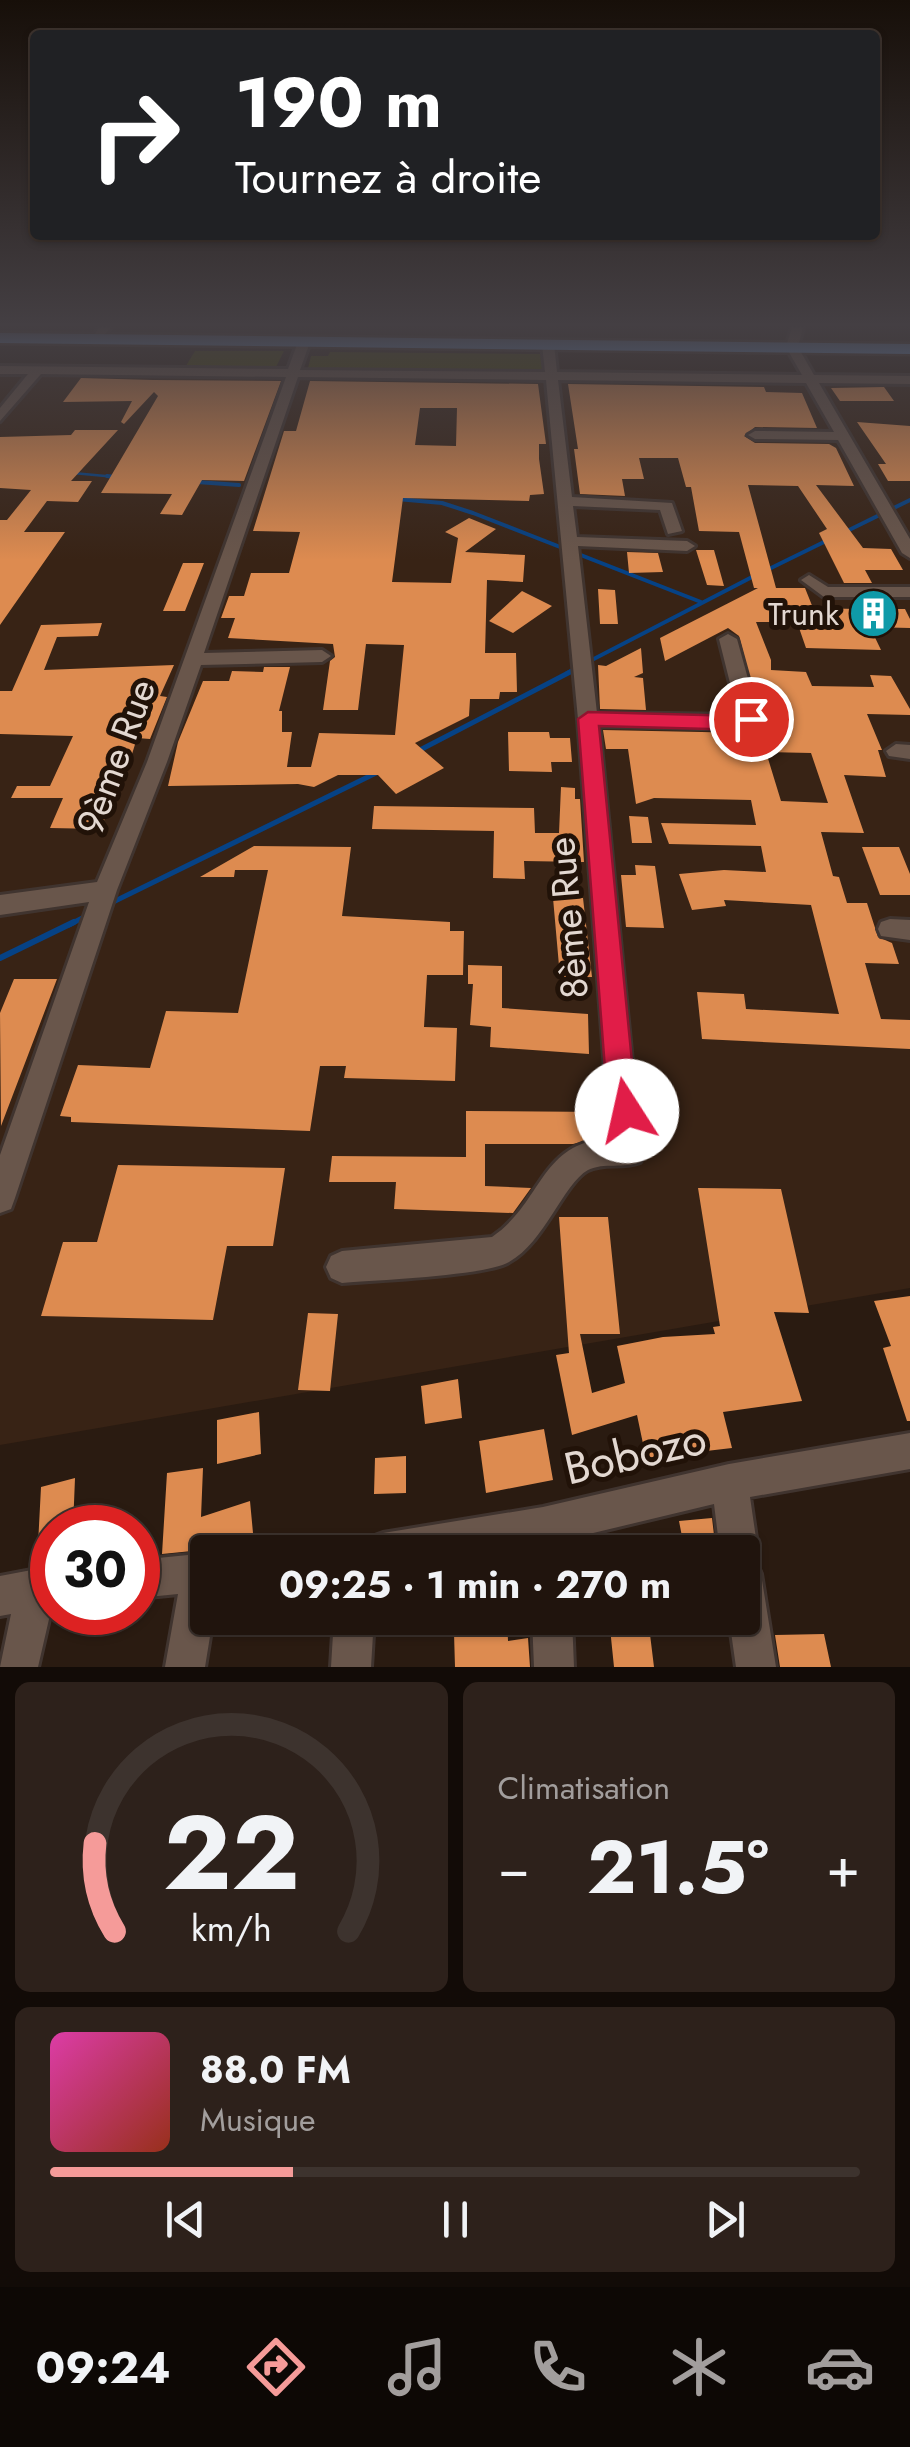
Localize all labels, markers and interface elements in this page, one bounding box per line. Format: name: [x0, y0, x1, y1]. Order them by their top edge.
text: 190 m: [235, 52, 442, 153]
icon: right: [70, 70, 200, 200]
text: Tournez à droite: [235, 145, 541, 210]
building icon: Trunk: [848, 588, 900, 640]
place label: Trunk: [768, 591, 840, 637]
street label: 9ème Rue: [62, 671, 169, 842]
pin: [709, 677, 794, 762]
icon: arrive: [724, 692, 779, 747]
street label: 8ème Rue: [533, 835, 602, 1001]
position arrow: [575, 1059, 679, 1163]
street label: Bobozo: [558, 1406, 712, 1501]
speed limit sign: 30: [30, 1505, 160, 1635]
text: 09:25 · 1 min · 270 m: [279, 1557, 671, 1612]
text: Climatisation: [498, 1765, 670, 1811]
text: 22: [163, 1778, 299, 1928]
text: 21.5°: [587, 1813, 769, 1921]
text: −: [498, 1828, 530, 1908]
text: +: [826, 1828, 860, 1908]
text: km/h: [191, 1903, 272, 1954]
text: 88.0 FM: [200, 2042, 351, 2097]
text: Musique: [200, 2097, 315, 2143]
icon: previous: [158, 2192, 213, 2247]
icon: pause: [428, 2192, 483, 2247]
icon: next: [698, 2192, 753, 2247]
icon: directions: [241, 2332, 311, 2402]
icon: music: [382, 2332, 452, 2402]
icon: phone: [523, 2332, 593, 2402]
icon: climate: [664, 2332, 734, 2402]
icon: car: [805, 2332, 875, 2402]
text: 09:24: [35, 2335, 171, 2400]

